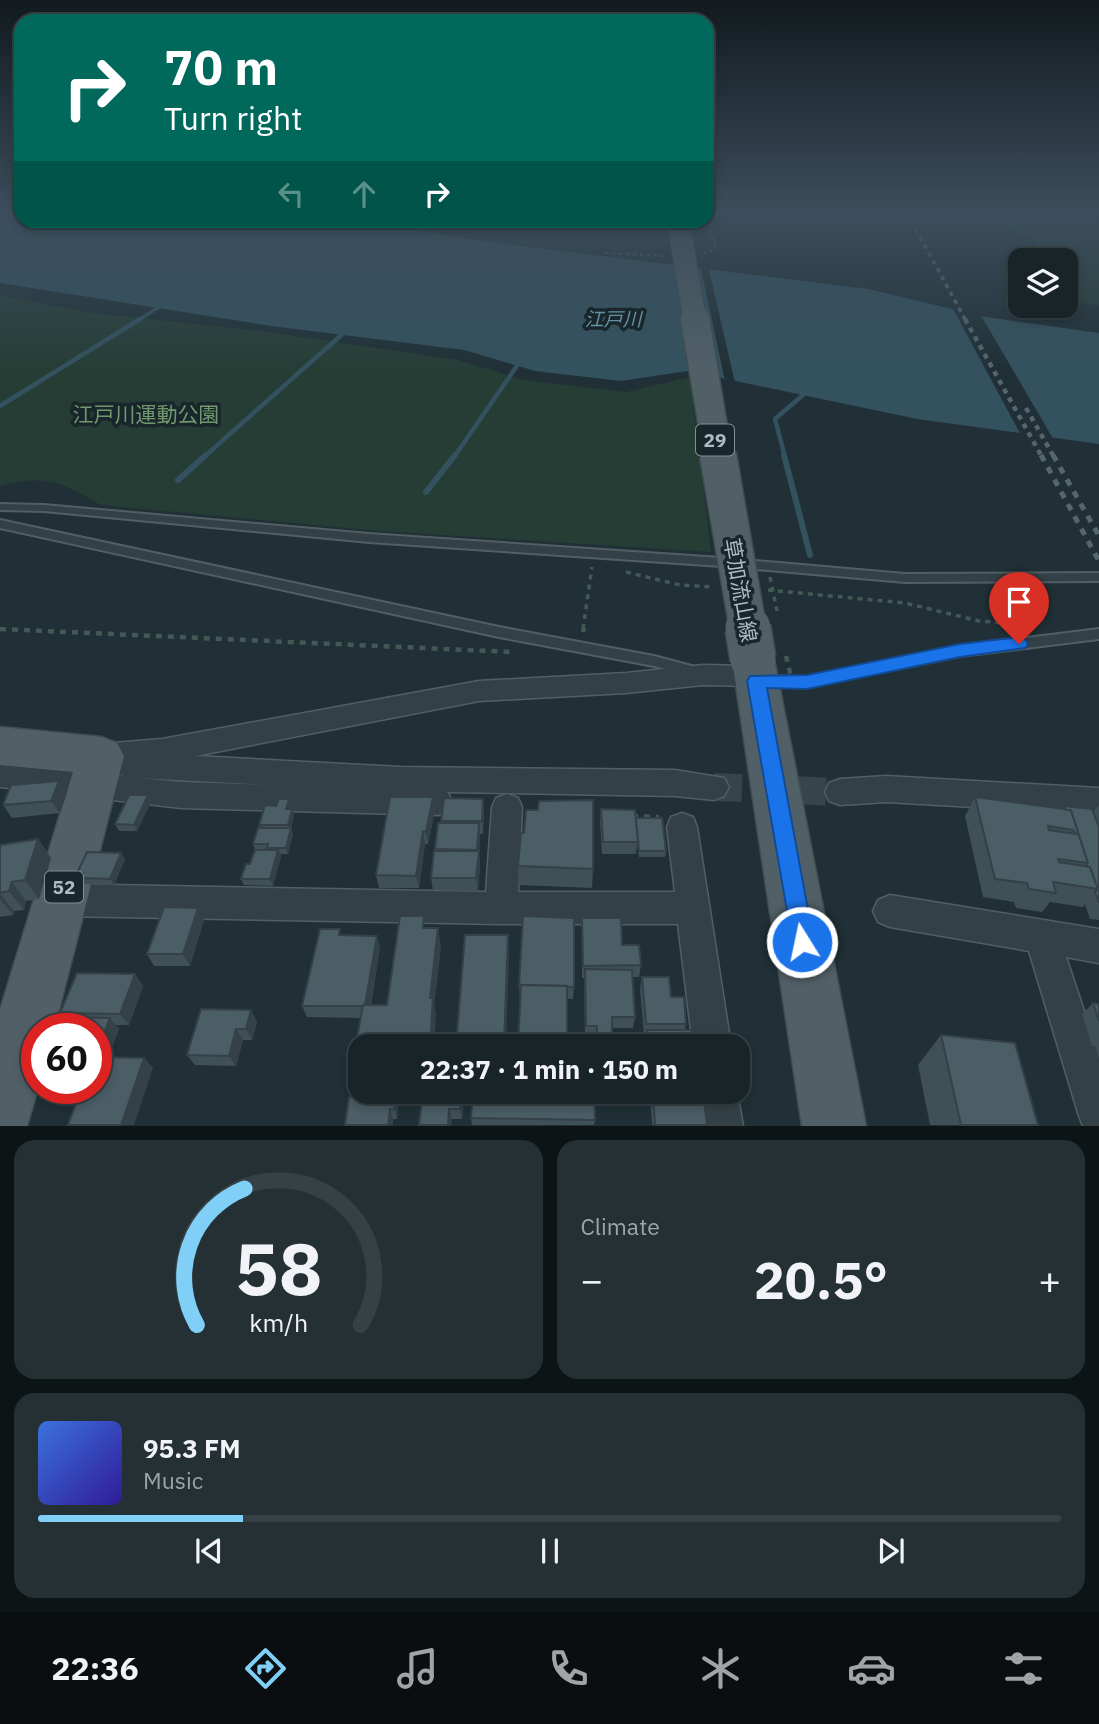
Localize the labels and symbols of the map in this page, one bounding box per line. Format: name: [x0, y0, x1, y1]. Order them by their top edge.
water label: 江戸川: [584, 307, 643, 331]
park label: 江戸川運動公園: [73, 400, 220, 428]
road number: 29: [696, 424, 734, 456]
street label: 草加流山線: [718, 536, 764, 644]
pin: [989, 572, 1049, 644]
road number: 52: [45, 872, 83, 902]
position arrow: [765, 905, 839, 979]
speed limit sign: 60: [21, 1013, 112, 1104]

